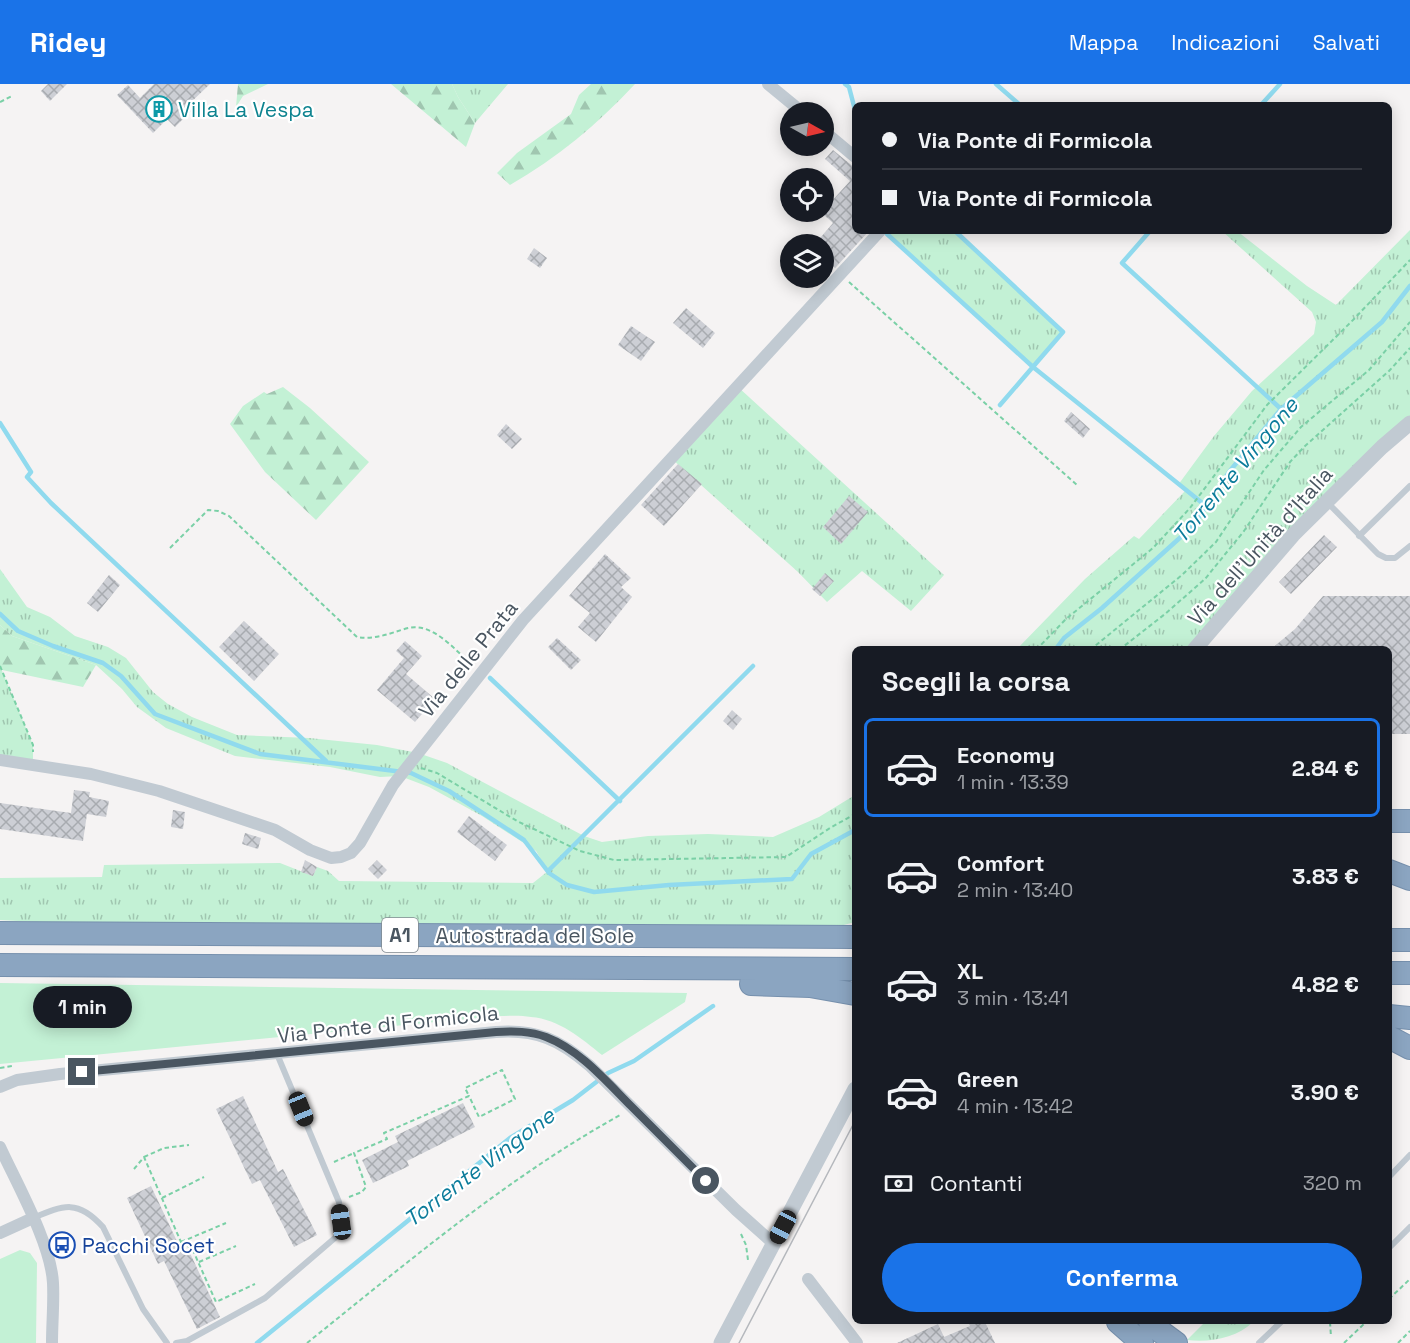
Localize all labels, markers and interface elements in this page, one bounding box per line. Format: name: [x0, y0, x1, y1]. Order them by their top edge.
text: Ridey: [30, 24, 106, 60]
text: Mappa: [1069, 29, 1138, 56]
text: Indicazioni: [1171, 29, 1280, 56]
text: Salvati: [1313, 29, 1380, 56]
building icon: Villa La Vespa: [144, 94, 174, 124]
place label: Villa La Vespa: [178, 96, 314, 123]
north arrow: [780, 102, 834, 156]
map controls: [780, 102, 834, 288]
text: Via Ponte di Formicola: [918, 126, 1152, 154]
button: locate: [780, 168, 834, 222]
text: Via Ponte di Formicola: [918, 184, 1152, 212]
button: layers: [780, 234, 834, 288]
water label: Torrente Vingone: [1166, 391, 1305, 549]
street label: Via dell'Unità d'Italia: [1182, 461, 1338, 631]
street label: Via delle Prata: [413, 595, 523, 723]
text: Scegli la corsa: [882, 664, 1070, 699]
icon: car: [885, 741, 939, 795]
text: Economy: [957, 741, 1055, 769]
text: 2.84 €: [1292, 754, 1359, 782]
text: 1 min · 13:39: [957, 769, 1069, 795]
icon: car: [885, 849, 939, 903]
text: Comfort: [957, 849, 1045, 877]
text: 3.83 €: [1292, 862, 1359, 890]
text: 2 min · 13:40: [957, 877, 1073, 903]
road number: A1: [382, 918, 418, 952]
street label: Autostrada del Sole: [435, 922, 635, 949]
icon: car: [885, 957, 939, 1011]
text: XL: [957, 957, 983, 985]
text: 4.82 €: [1292, 970, 1359, 998]
callout: 1 min: [32, 985, 132, 1027]
text: 3 min · 13:41: [957, 985, 1068, 1011]
text: 1 min: [58, 994, 107, 1020]
street label: Via Ponte di Formicola: [276, 999, 500, 1049]
route end: [68, 1058, 95, 1085]
icon: car: [885, 1065, 939, 1119]
text: Green: [957, 1065, 1019, 1093]
text: 3.90 €: [1291, 1078, 1359, 1106]
car: [286, 1089, 316, 1129]
text: 4 min · 13:42: [957, 1093, 1073, 1119]
water label: Torrente Vingone: [398, 1101, 561, 1233]
route start: [692, 1167, 719, 1194]
icon: cash: [882, 1167, 915, 1200]
text: Contanti: [930, 1169, 1022, 1197]
text: 320 m: [1303, 1170, 1362, 1196]
car: [330, 1203, 352, 1241]
car: [767, 1207, 799, 1247]
bus stop icon: Pacchi Socet: [47, 1230, 77, 1260]
place label: Pacchi Socet: [82, 1232, 215, 1259]
button: Conferma: [882, 1243, 1362, 1312]

